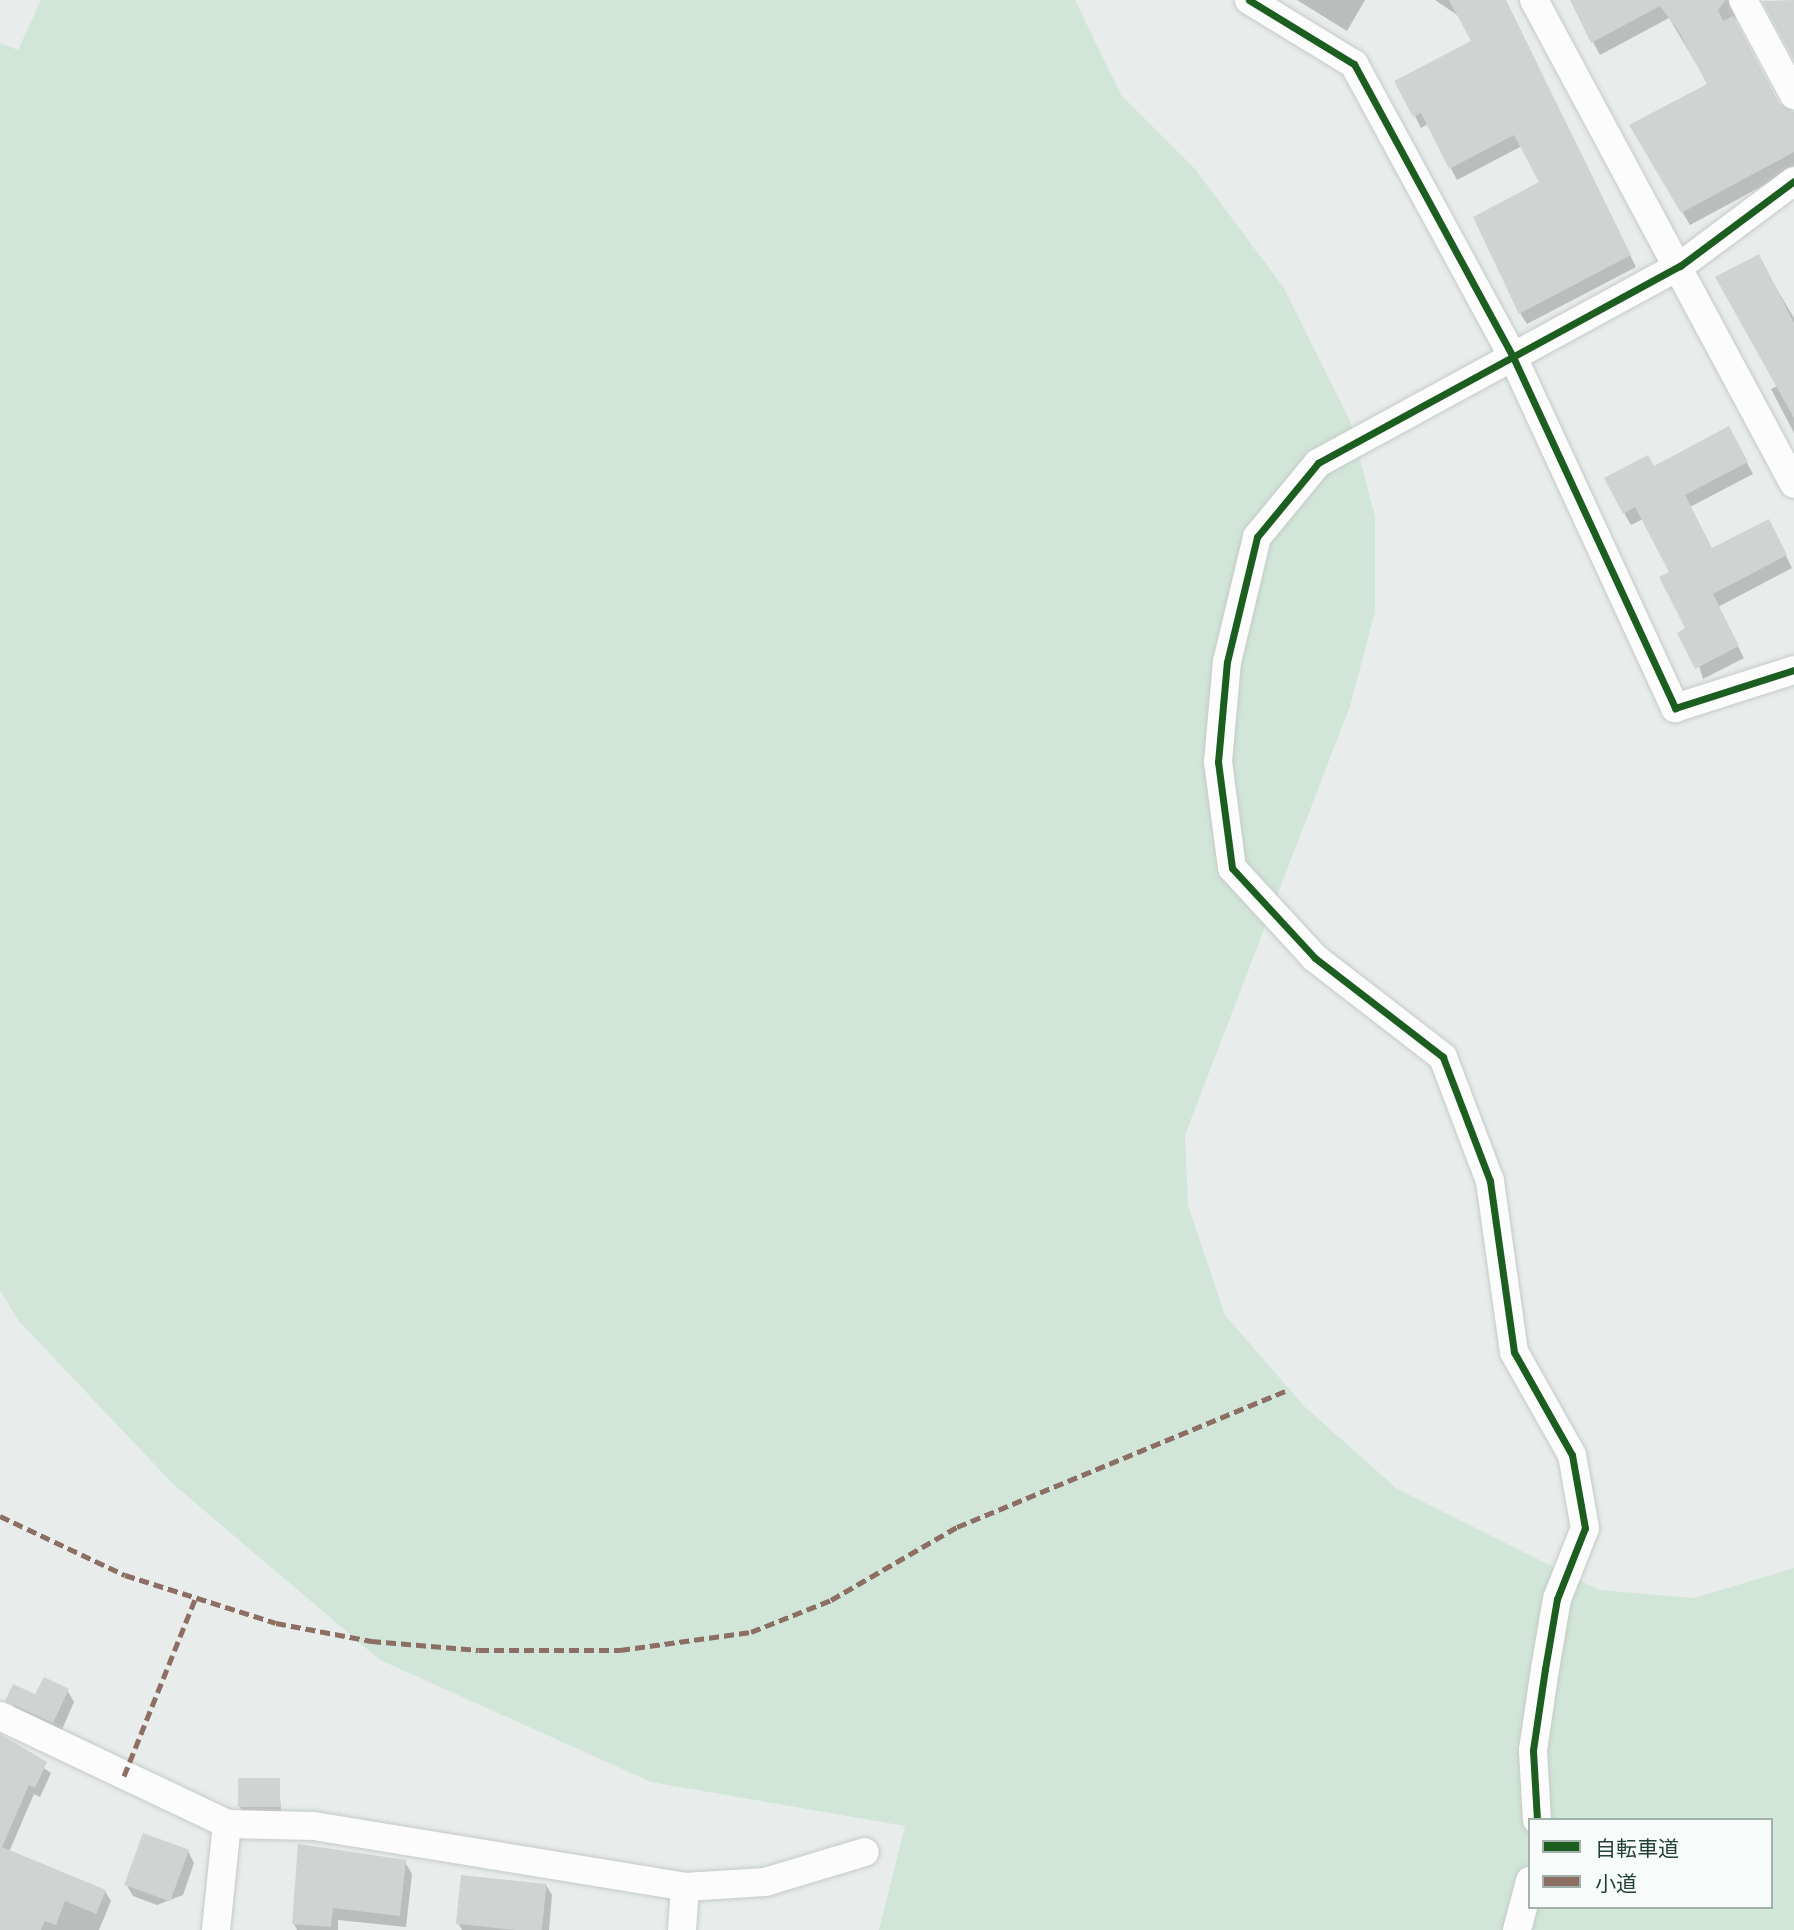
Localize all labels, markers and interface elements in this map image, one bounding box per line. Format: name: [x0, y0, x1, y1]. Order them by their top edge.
legend: [1528, 1818, 1773, 1909]
text: 自転車道: [1595, 1837, 1679, 1862]
text: 小道: [1595, 1872, 1637, 1897]

